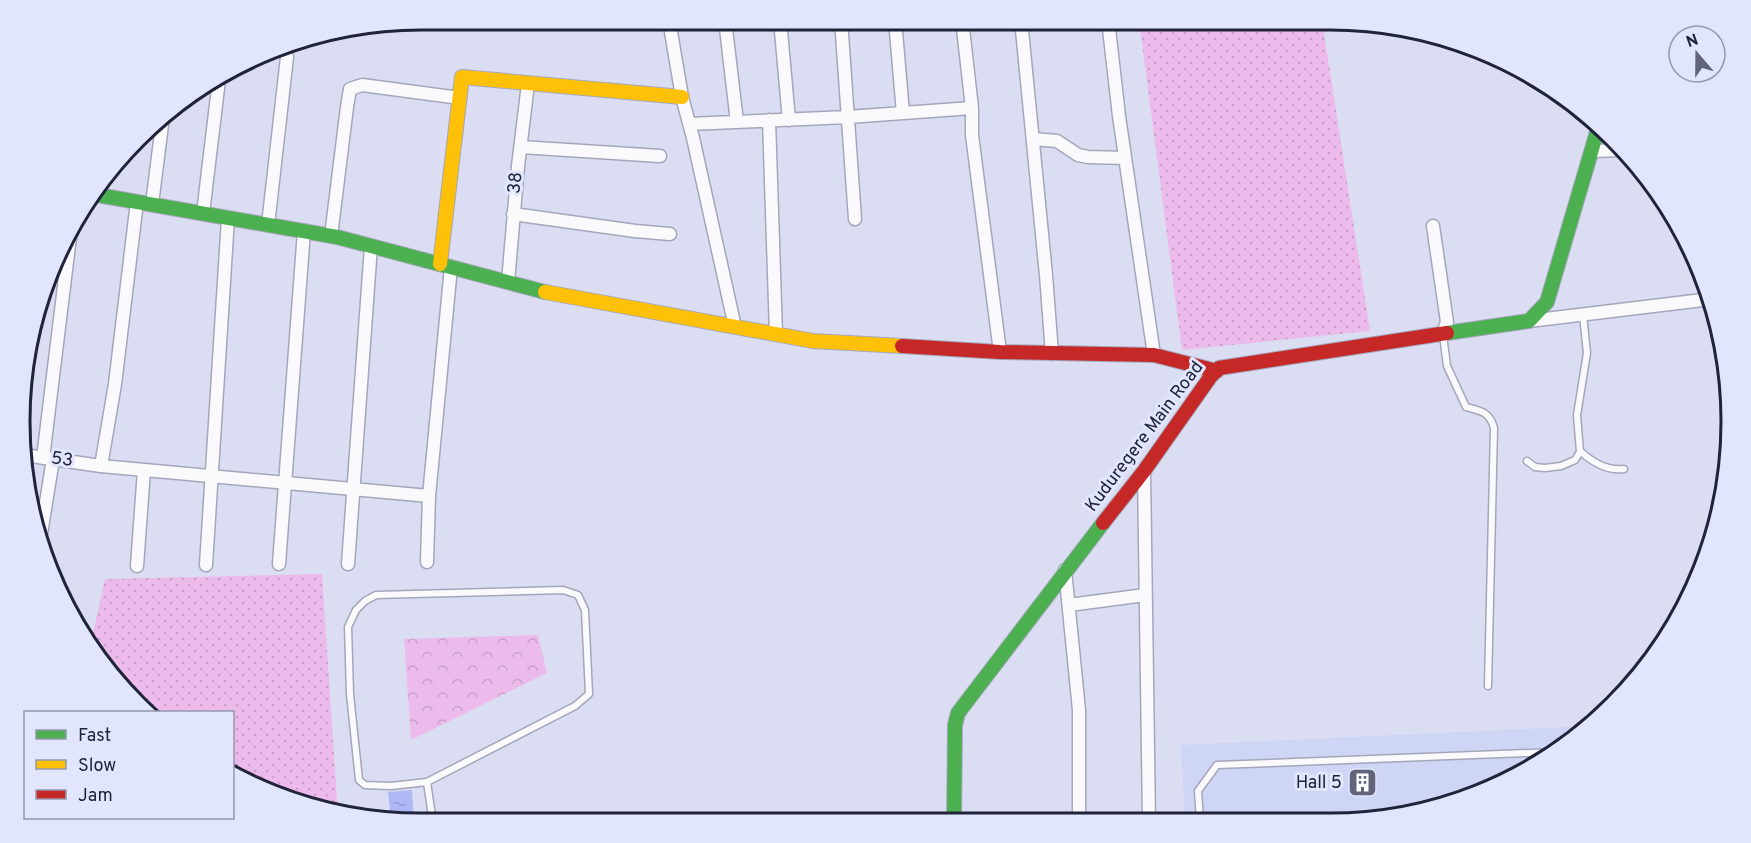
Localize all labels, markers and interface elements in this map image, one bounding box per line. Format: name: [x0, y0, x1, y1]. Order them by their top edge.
north arrow: [1667, 24, 1727, 84]
text: N: [1684, 30, 1701, 53]
street label: 38: [503, 171, 529, 195]
street label: Kuduregere Main Road: [1081, 357, 1209, 517]
street label: 53: [49, 447, 75, 473]
legend: [24, 711, 234, 819]
text: Fast: [78, 725, 111, 748]
text: Slow: [78, 755, 116, 778]
building icon: Hall 5: [1347, 767, 1379, 799]
place label: Hall 5: [1296, 772, 1342, 795]
text: Jam: [78, 785, 113, 808]

